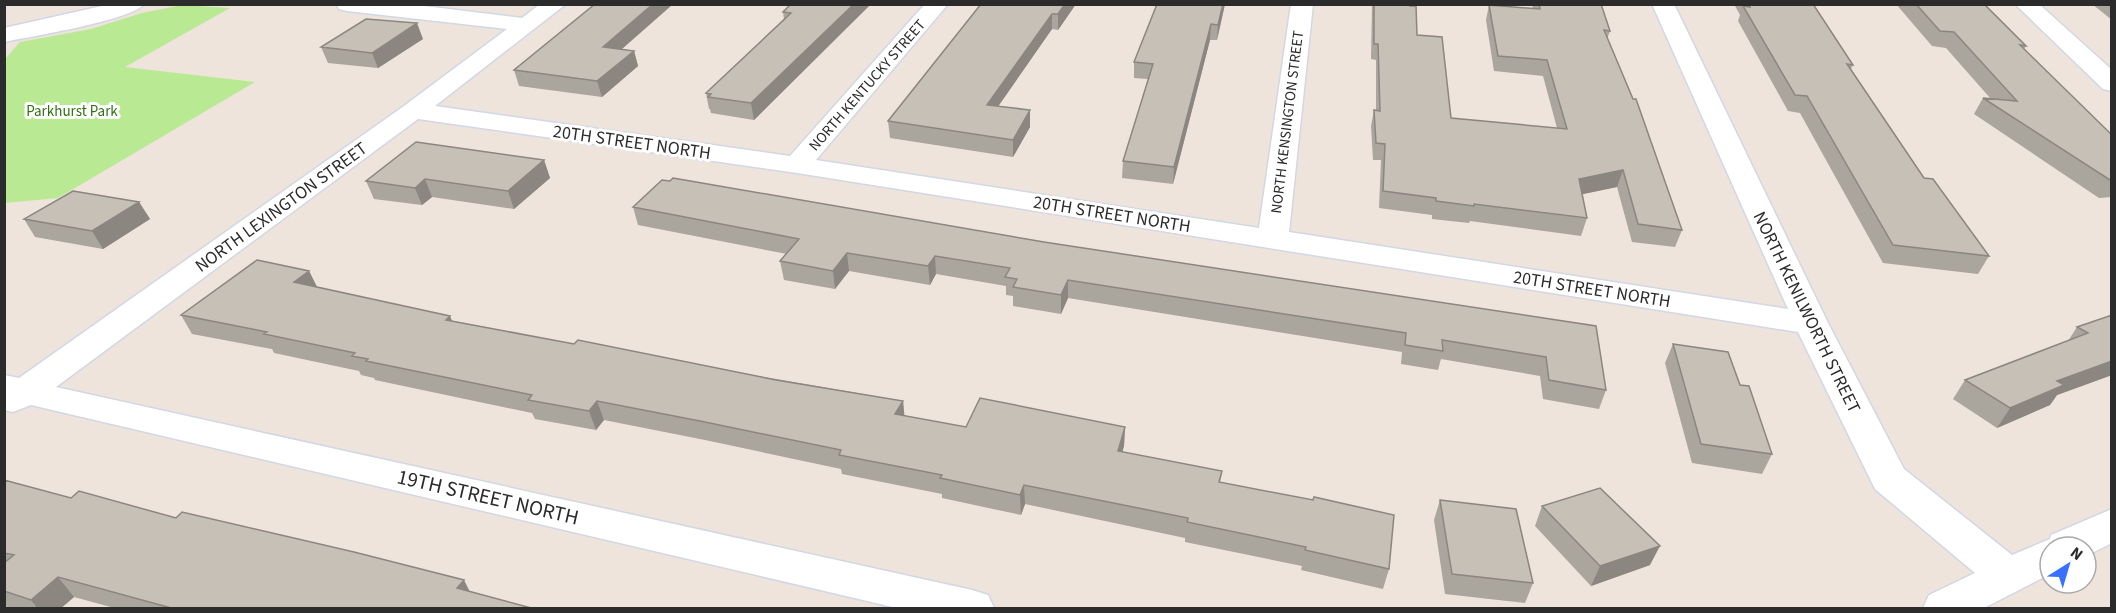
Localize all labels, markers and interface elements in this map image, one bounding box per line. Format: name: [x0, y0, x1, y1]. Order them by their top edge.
street label: NORTH KENTUCKY STREET: [804, 15, 930, 156]
street label: NORTH KENSINGTON STREET: [1266, 29, 1309, 215]
park label: Parkhurst Park: [26, 101, 118, 122]
street label: 20TH STREET NORTH: [551, 119, 713, 166]
street label: NORTH LEXINGTON STREET: [190, 136, 373, 278]
street label: 20TH STREET NORTH: [1031, 190, 1193, 239]
street label: NORTH KENILWORTH STREET: [1747, 207, 1866, 417]
street label: 20TH STREET NORTH: [1511, 265, 1673, 314]
street label: 19TH STREET NORTH: [394, 461, 582, 533]
north arrow: [2038, 535, 2098, 595]
text: N: [2066, 542, 2087, 566]

